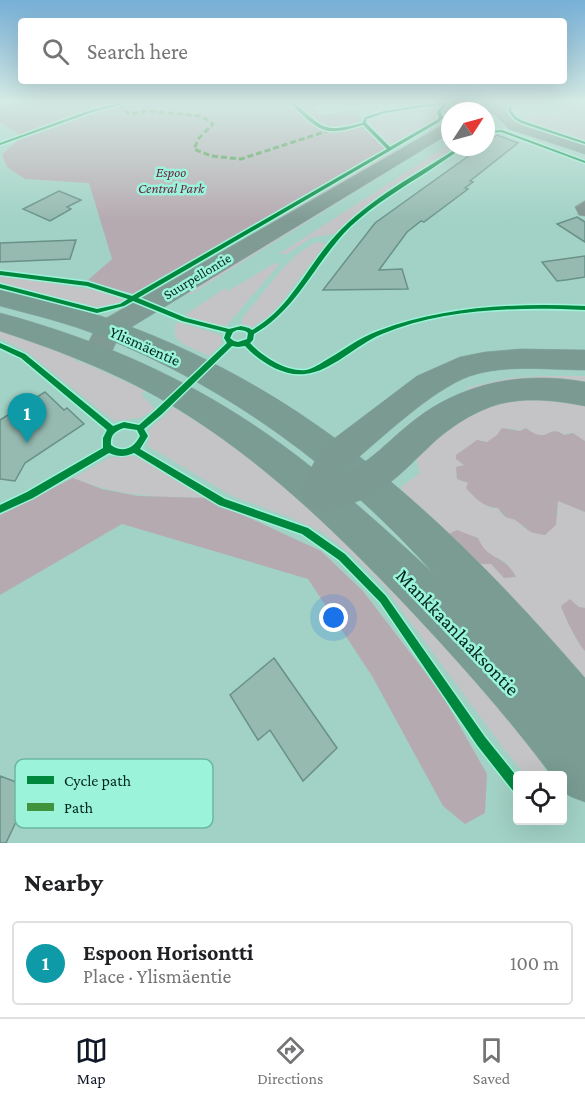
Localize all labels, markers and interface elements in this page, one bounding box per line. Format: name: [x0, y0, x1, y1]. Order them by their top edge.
search box: [18, 18, 567, 84]
icon: search: [39, 35, 72, 68]
text: Search here: [87, 39, 188, 64]
north arrow: [441, 102, 495, 156]
park label: Espoo Central Park: [138, 164, 205, 196]
street label: Suurpellontie: [160, 250, 234, 302]
street label: Ylismäentie: [107, 323, 183, 369]
pin: 1: [8, 394, 46, 443]
street label: Mankkaanlaaksontie: [392, 564, 524, 700]
your location: [319, 603, 348, 632]
legend: [15, 759, 213, 828]
map controls: [513, 771, 567, 825]
button: locate: [513, 771, 567, 825]
text: Cycle path: [64, 772, 131, 790]
text: Path: [64, 799, 94, 816]
text: Nearby: [24, 868, 103, 897]
text: Espoon Horisontti: [83, 940, 253, 965]
text: 1: [42, 952, 49, 974]
text: 100 m: [510, 952, 559, 974]
text: Place · Ylismäentie: [83, 965, 231, 987]
tab: Map: [75, 1034, 108, 1087]
tab: Directions: [257, 1034, 323, 1087]
tab: Saved: [473, 1034, 510, 1087]

